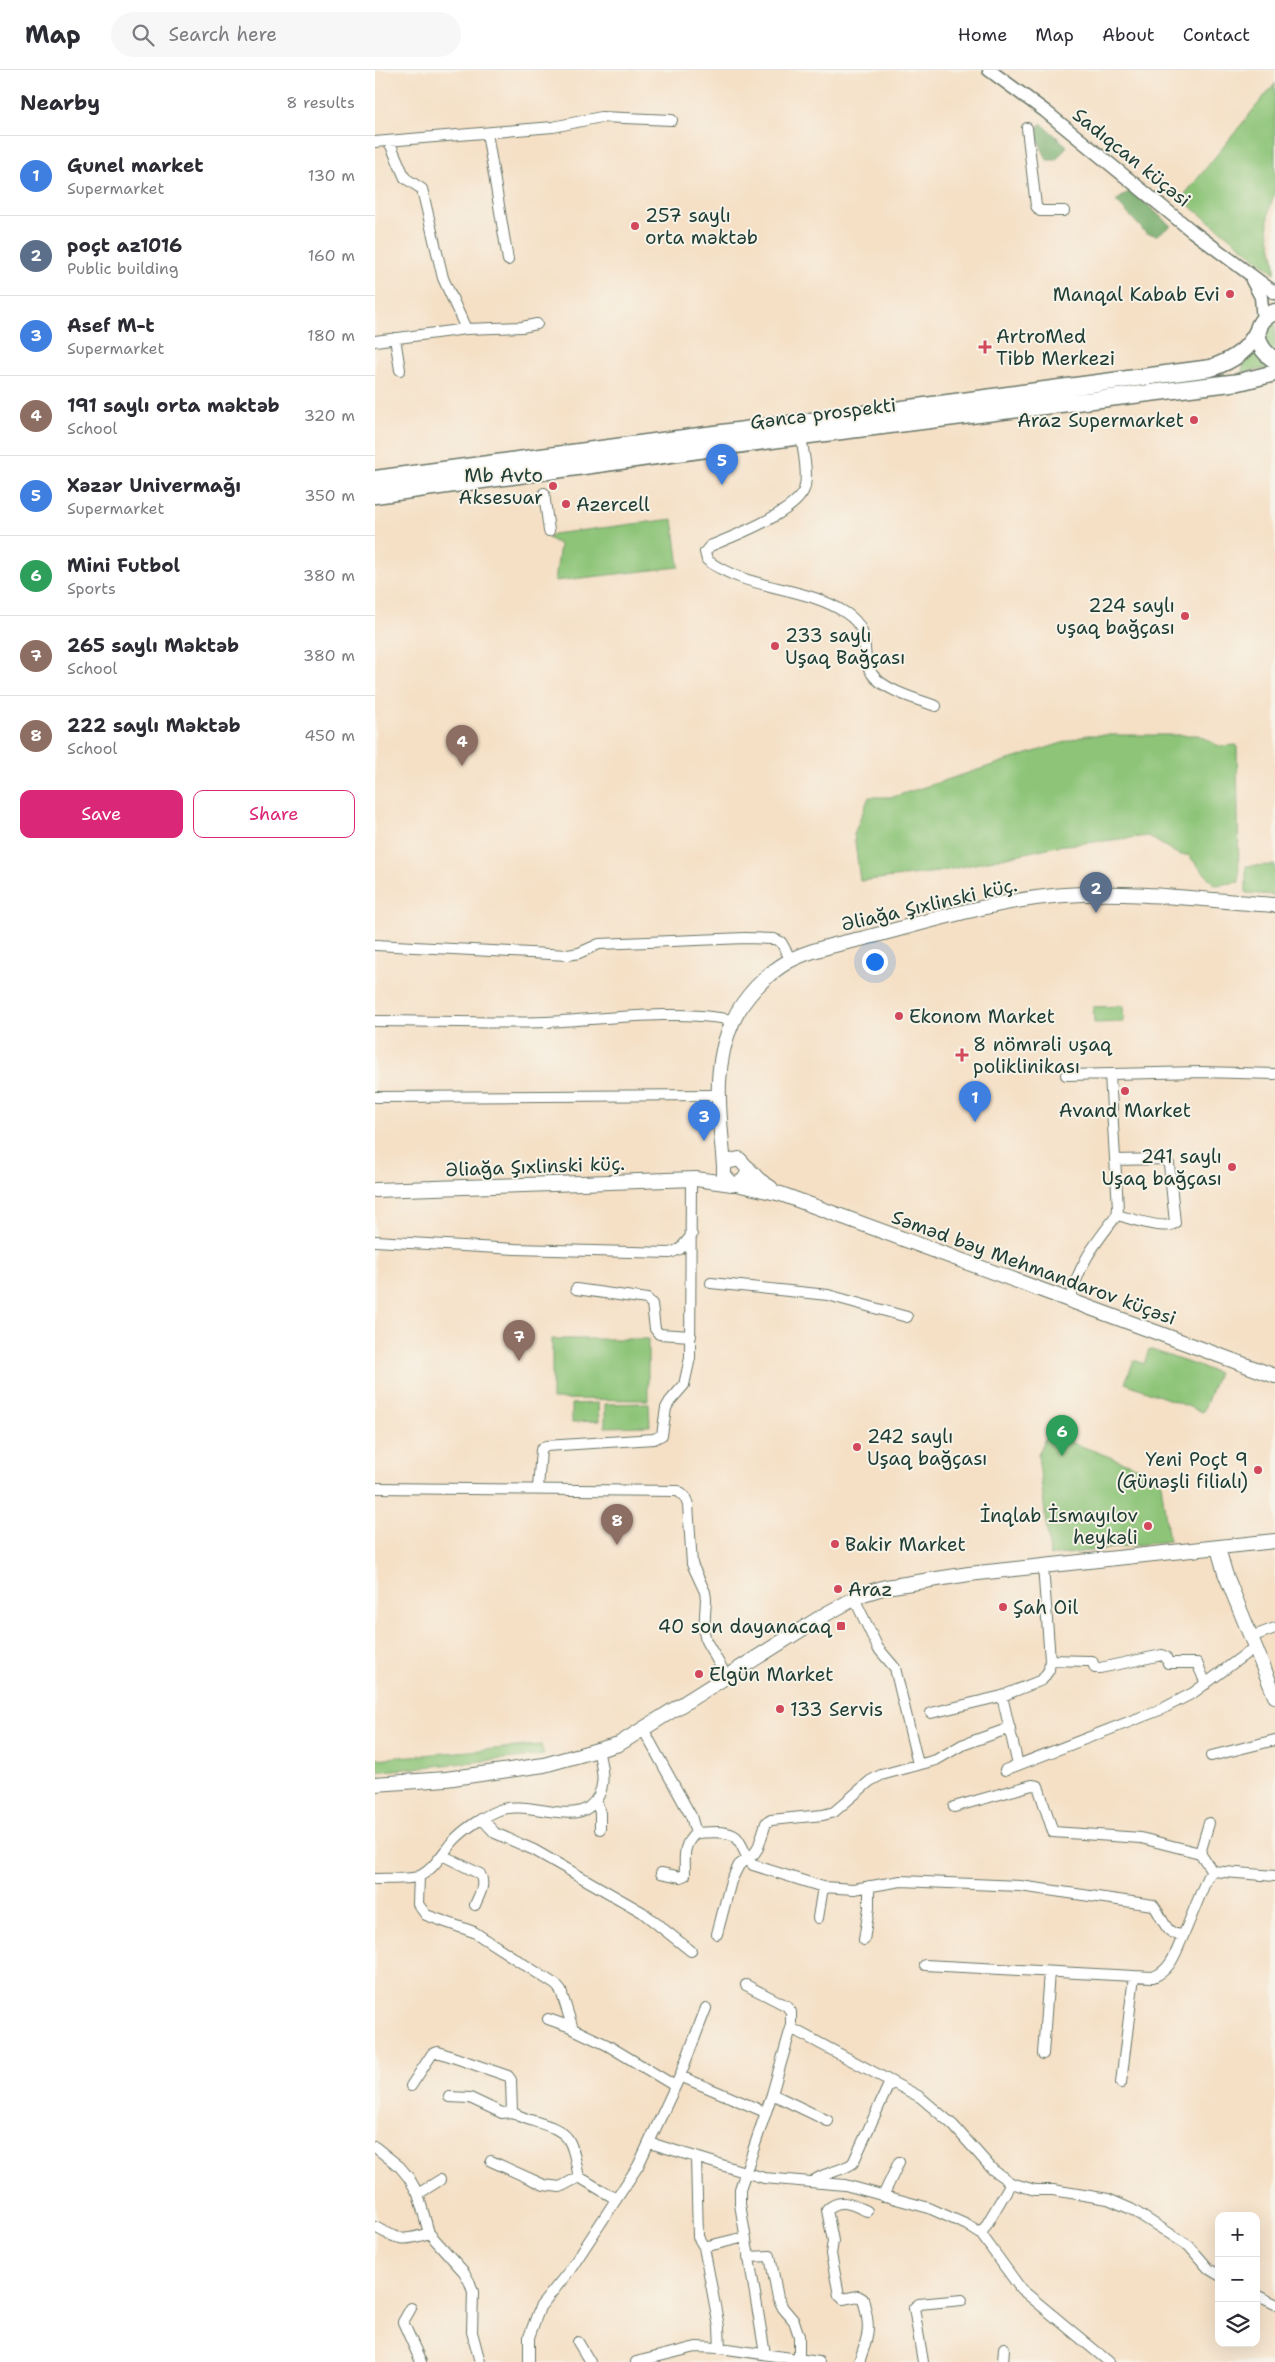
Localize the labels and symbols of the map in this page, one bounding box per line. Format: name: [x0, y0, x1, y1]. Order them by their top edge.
street label: Sadıqcan küçəsi: [1068, 102, 1196, 213]
place label: 257 saylı orta məktəb: [645, 203, 758, 250]
marker: 257 saylı orta məktəb: [629, 220, 641, 232]
place label: Manqal Kabab Evi: [1053, 282, 1220, 307]
marker: Manqal Kabab Evi: [1224, 288, 1236, 300]
place label: ArtroMed Tibb Merkezi: [996, 324, 1115, 371]
marker: ArtroMed Tibb Merkezi: [978, 340, 992, 354]
street label: Gəncə prospekti: [749, 392, 897, 435]
place label: Araz Supermarket: [1017, 408, 1184, 433]
marker: Araz Supermarket: [1188, 414, 1200, 426]
pin: 5: [706, 444, 738, 485]
place label: Mb Avto Aksesuar: [459, 463, 543, 510]
marker: Mb Avto Aksesuar: [547, 480, 559, 492]
place label: Azercell: [576, 492, 650, 517]
marker: Azercell: [560, 498, 572, 510]
place label: 224 saylı uşaq bağçası: [1056, 593, 1175, 640]
marker: 224 saylı uşaq bağçası: [1179, 610, 1191, 622]
place label: 233 saylı Uşaq Bağçası: [785, 623, 905, 670]
marker: 233 saylı Uşaq Bağçası: [769, 640, 781, 652]
pin: 4: [446, 725, 478, 766]
street label: Əliağa Şıxlinski küç.: [839, 872, 1020, 937]
pin: 2: [1080, 872, 1112, 913]
your location: [862, 949, 888, 975]
place label: Ekonom Market: [909, 1004, 1055, 1029]
marker: Ekonom Market: [893, 1010, 905, 1022]
place label: 8 nömrəli uşaq poliklinikası: [973, 1032, 1113, 1079]
marker: 8 nömrəli uşaq poliklinikası: [955, 1048, 969, 1062]
pin: 1: [959, 1081, 991, 1122]
marker: Avand Market: [1119, 1085, 1131, 1097]
place label: Avand Market: [1059, 1098, 1191, 1123]
pin: 3: [688, 1100, 720, 1141]
place label: 241 saylı Uşaq bağçası: [1102, 1144, 1222, 1191]
street label: Əliağa Şıxlinski küç.: [445, 1151, 625, 1182]
marker: 241 saylı Uşaq bağçası: [1226, 1161, 1238, 1173]
street label: Səməd bəy Mehmandarov küçəsi: [888, 1204, 1179, 1331]
pin: 7: [503, 1320, 535, 1361]
pin: 6: [1046, 1415, 1078, 1456]
place label: 242 saylı Uşaq bağçası: [867, 1424, 988, 1471]
marker: 242 saylı Uşaq bağçası: [851, 1441, 863, 1453]
place label: Yeni Poçt 9 (Günəşli filialı): [1116, 1447, 1248, 1494]
marker: Yeni Poçt 9 (Günəşli filialı): [1252, 1464, 1264, 1476]
place label: İnqlab İsmayılov heykəli: [980, 1503, 1138, 1550]
pin: 8: [601, 1504, 633, 1545]
marker: İnqlab İsmayılov heykəli: [1142, 1520, 1154, 1532]
place label: Bakir Market: [845, 1532, 966, 1557]
marker: Bakir Market: [829, 1538, 841, 1550]
place label: Araz: [848, 1577, 892, 1602]
marker: Araz: [832, 1583, 844, 1595]
place label: Şah Oil: [1013, 1595, 1078, 1620]
marker: Şah Oil: [997, 1601, 1009, 1613]
place label: 40 son dayanacaq: [658, 1614, 833, 1639]
marker: 40 son dayanacaq: [835, 1620, 847, 1632]
place label: Elgün Market: [709, 1662, 834, 1687]
marker: Elgün Market: [693, 1668, 705, 1680]
place label: 133 Servis: [790, 1697, 883, 1722]
marker: 133 Servis: [774, 1703, 786, 1715]

